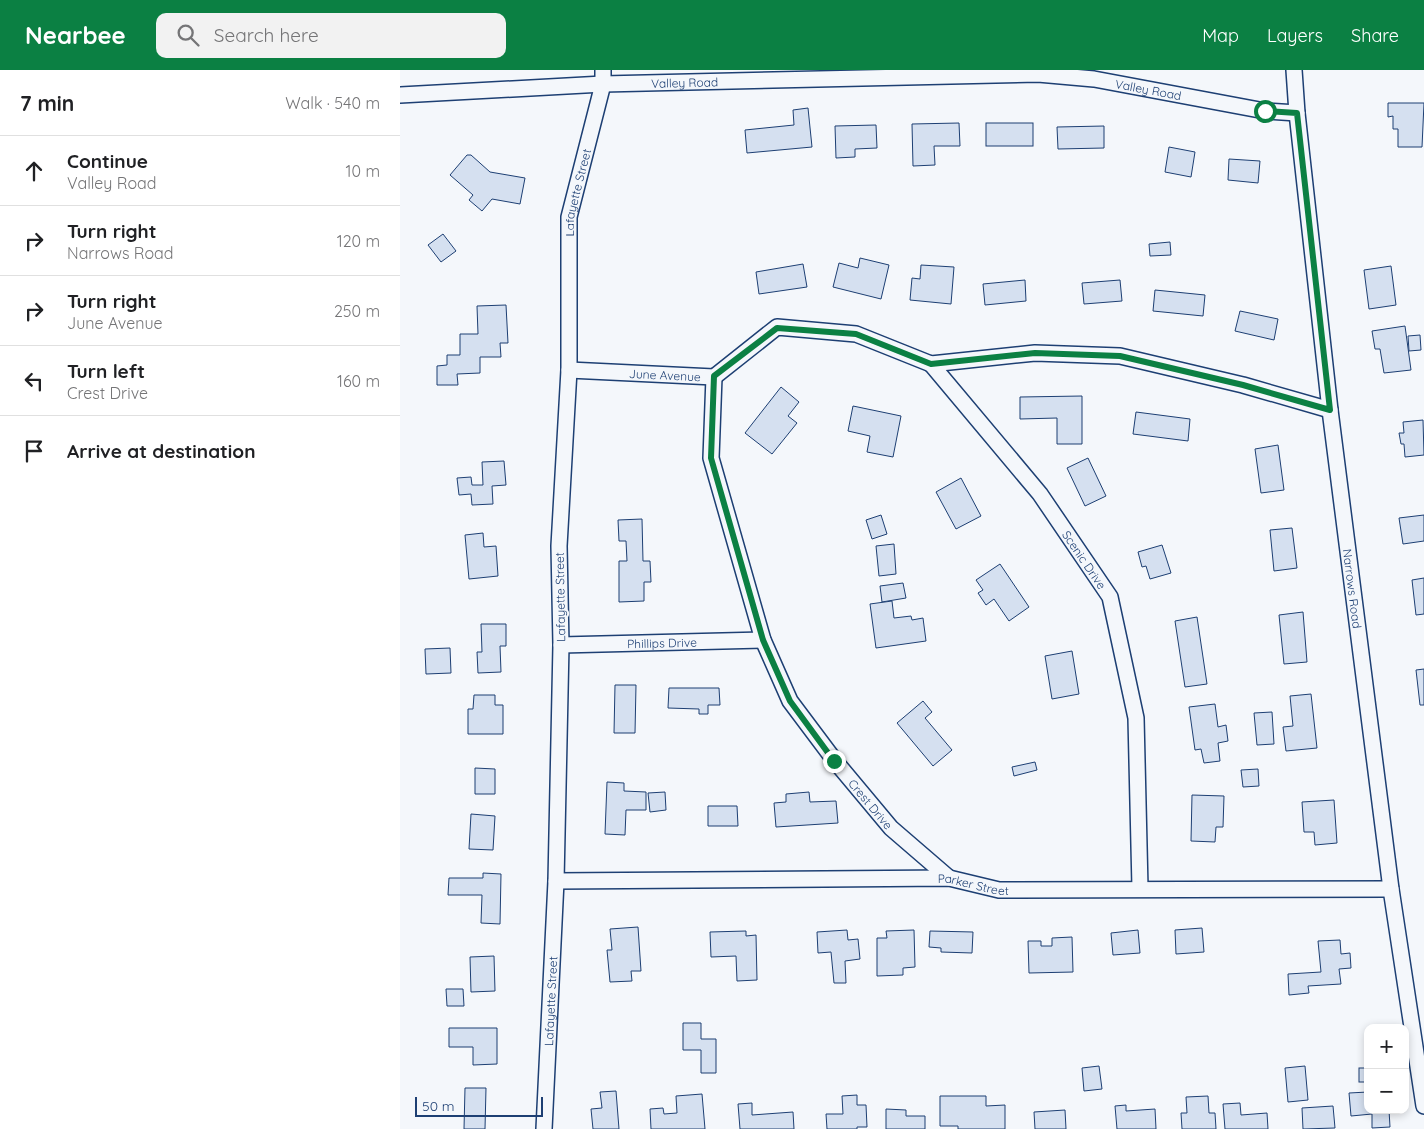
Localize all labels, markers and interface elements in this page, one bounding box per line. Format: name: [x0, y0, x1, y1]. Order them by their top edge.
search box: [156, 13, 506, 58]
text: Nearbee: [25, 20, 126, 50]
icon: search: [174, 21, 202, 49]
text: Search here: [214, 23, 319, 47]
text: Map: [1202, 24, 1239, 47]
text: Layers: [1267, 24, 1323, 47]
text: Share: [1351, 24, 1399, 47]
street label: Valley Road: [651, 74, 718, 90]
street label: Valley Road: [1114, 76, 1183, 103]
text: 7 min: [20, 90, 74, 116]
text: Walk · 540 m: [285, 93, 380, 113]
route start: [1254, 100, 1277, 123]
street label: Lafayette Street: [561, 147, 594, 237]
text: Continue: [67, 149, 148, 173]
icon: ahead: [20, 157, 48, 185]
text: 10 m: [346, 161, 380, 181]
text: Valley Road: [67, 173, 156, 193]
text: Turn right: [67, 219, 156, 243]
icon: right: [20, 227, 48, 255]
text: 120 m: [337, 231, 380, 251]
text: Narrows Road: [67, 243, 174, 263]
text: Turn right: [67, 289, 156, 313]
icon: right: [20, 297, 48, 325]
text: 250 m: [334, 301, 380, 321]
text: June Avenue: [67, 313, 163, 333]
text: Turn left: [67, 359, 145, 383]
street label: June Avenue: [629, 365, 701, 384]
icon: left: [20, 367, 48, 395]
text: 160 m: [337, 371, 380, 391]
text: Crest Drive: [67, 383, 148, 403]
icon: arrive: [20, 437, 48, 465]
text: Arrive at destination: [67, 439, 256, 463]
street label: Scenic Drive: [1059, 527, 1110, 592]
street label: Narrows Road: [1340, 548, 1365, 629]
street label: Lafayette Street: [552, 552, 568, 642]
street label: Phillips Drive: [627, 634, 697, 651]
route end: [823, 750, 846, 773]
street label: Crest Drive: [846, 776, 896, 832]
street label: Parker Street: [938, 870, 1009, 898]
street label: Lafayette Street: [541, 956, 560, 1046]
map controls: [1364, 1024, 1409, 1114]
button: +: [1364, 1024, 1409, 1069]
button: −: [1364, 1069, 1409, 1114]
scale bar: [415, 1094, 542, 1117]
text: 50 m: [422, 1097, 455, 1115]

